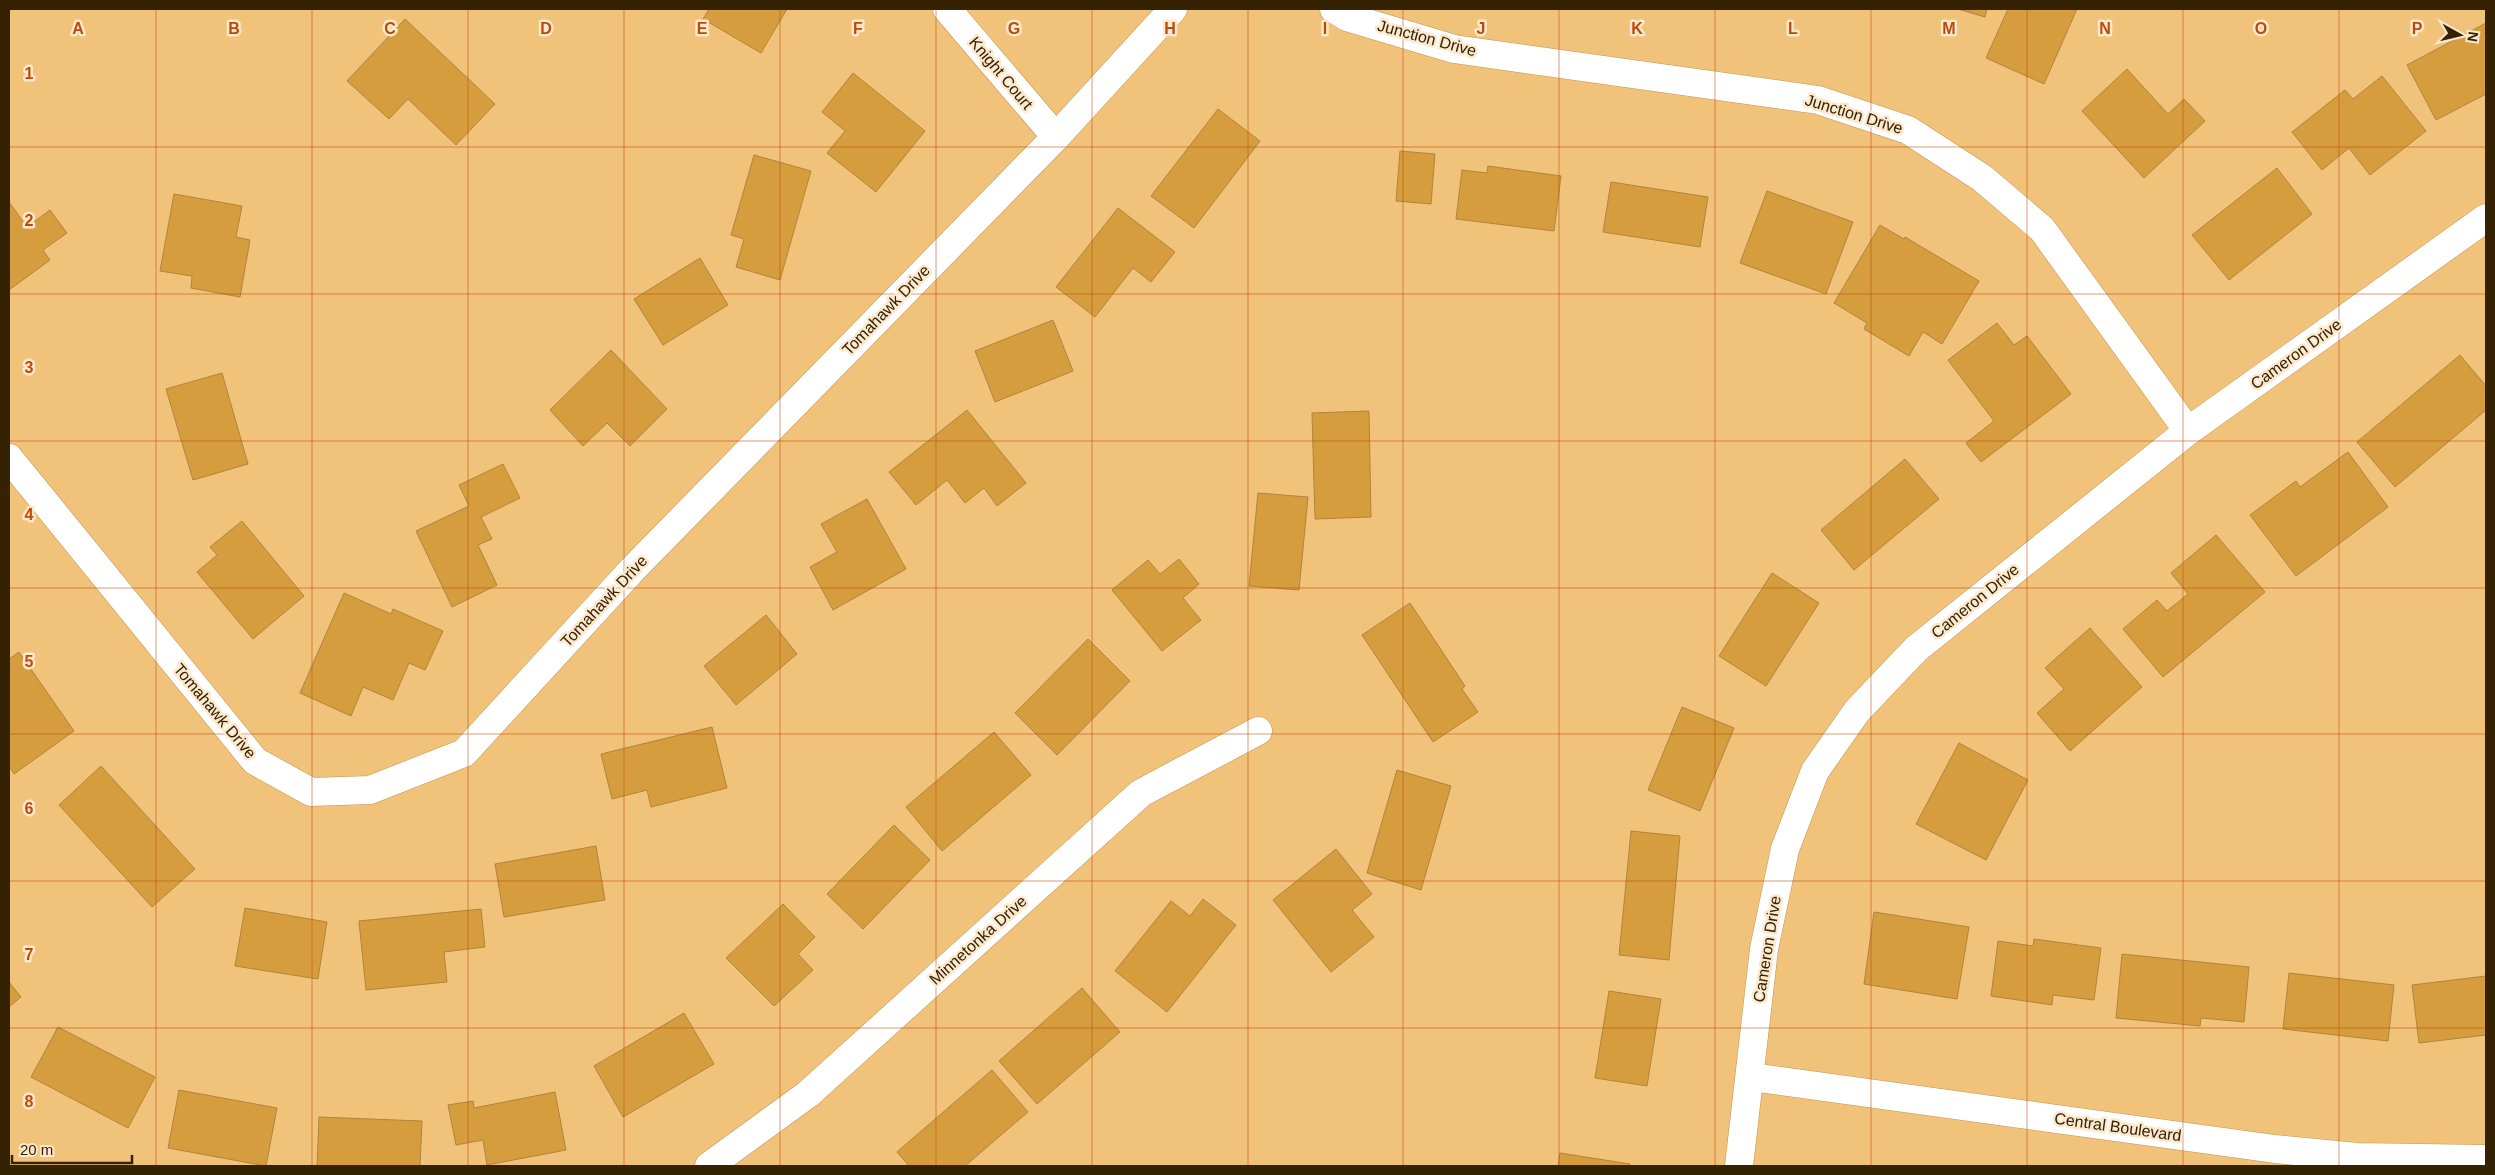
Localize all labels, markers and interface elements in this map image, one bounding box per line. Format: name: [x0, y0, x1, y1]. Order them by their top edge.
north arrow: [2435, 10, 2485, 60]
street label: Junction Drive: [1376, 17, 1478, 59]
text: A: [72, 20, 84, 37]
text: B: [228, 20, 240, 37]
text: C: [384, 20, 396, 37]
text: D: [540, 20, 552, 37]
text: E: [697, 20, 708, 37]
text: F: [853, 20, 863, 37]
text: G: [1008, 20, 1020, 37]
text: H: [1164, 20, 1176, 37]
text: I: [1323, 20, 1327, 37]
text: J: [1477, 20, 1485, 37]
text: K: [1631, 20, 1643, 37]
text: L: [1788, 20, 1798, 37]
text: M: [1942, 20, 1956, 37]
text: N: [2099, 20, 2111, 37]
text: O: [2255, 20, 2267, 37]
text: P: [2412, 20, 2423, 37]
text: N: [2464, 31, 2482, 43]
street label: Knight Court: [966, 33, 1036, 113]
text: 1: [25, 65, 34, 82]
street label: Junction Drive: [1803, 91, 1905, 137]
text: 2: [25, 212, 34, 229]
street label: Tomahawk Drive: [839, 261, 933, 358]
street label: Cameron Drive: [2247, 315, 2345, 392]
text: 3: [25, 359, 34, 376]
text: 4: [25, 506, 34, 523]
street label: Tomahawk Drive: [557, 552, 651, 650]
street label: Cameron Drive: [1928, 560, 2022, 641]
text: 5: [25, 653, 34, 670]
street label: Tomahawk Drive: [170, 660, 260, 762]
text: 6: [25, 800, 34, 817]
street label: Minnetonka Drive: [926, 892, 1030, 988]
street label: Cameron Drive: [1750, 894, 1784, 1003]
text: 7: [25, 946, 34, 963]
text: 8: [25, 1093, 34, 1110]
street label: Central Boulevard: [2053, 1110, 2183, 1144]
scale bar: [12, 1132, 132, 1164]
text: 20 m: [20, 1141, 53, 1158]

